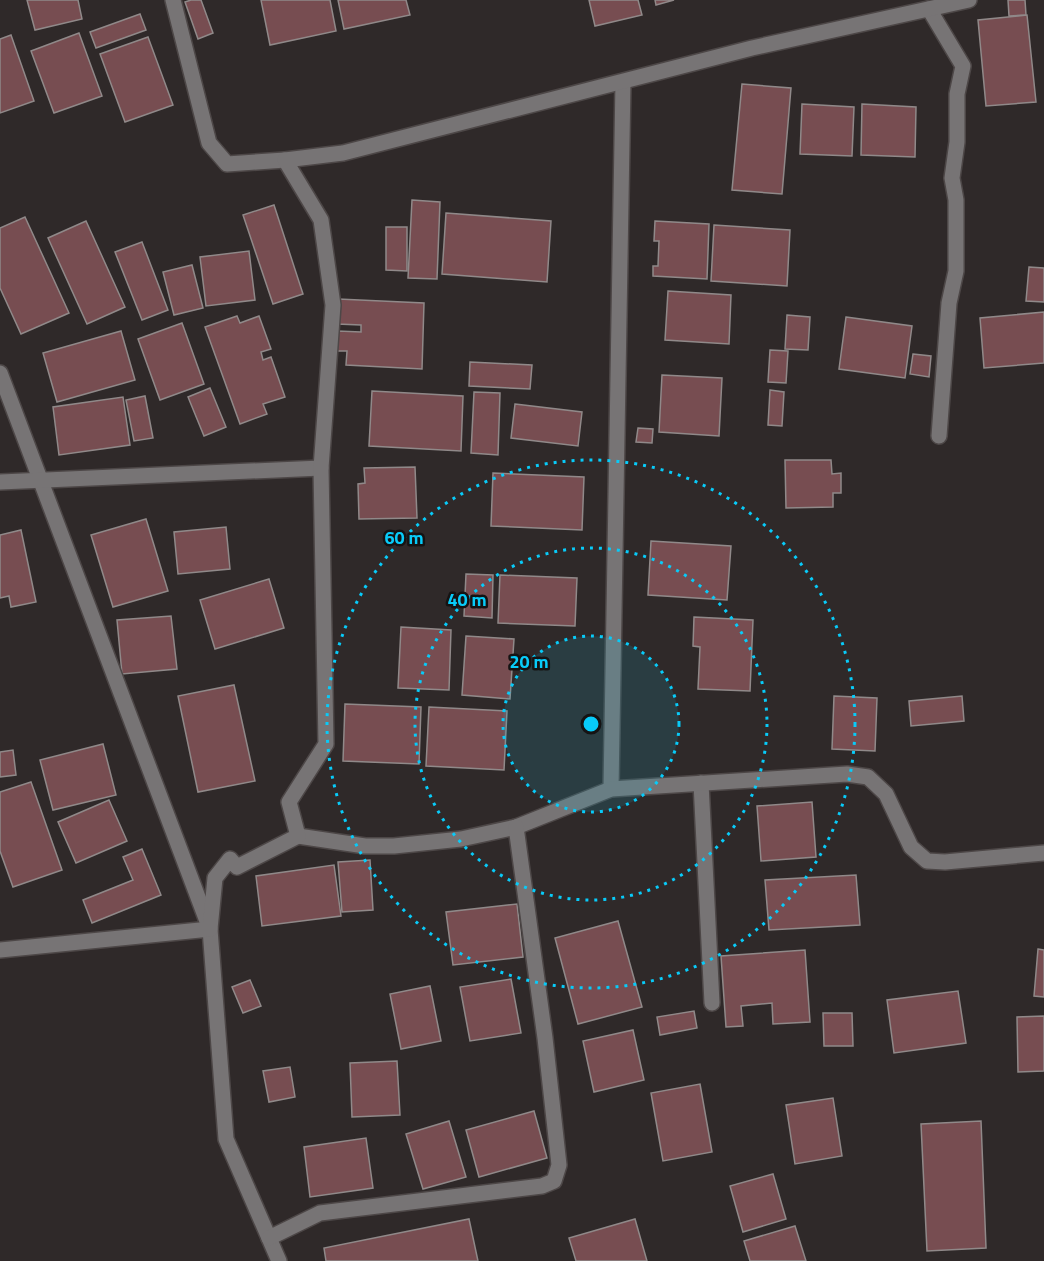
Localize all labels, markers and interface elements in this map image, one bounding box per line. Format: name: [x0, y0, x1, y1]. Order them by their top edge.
text: 60 m: [384, 524, 424, 551]
text: 40 m: [447, 586, 487, 613]
text: 20 m: [509, 648, 549, 675]
centre of rings: [581, 714, 601, 734]

